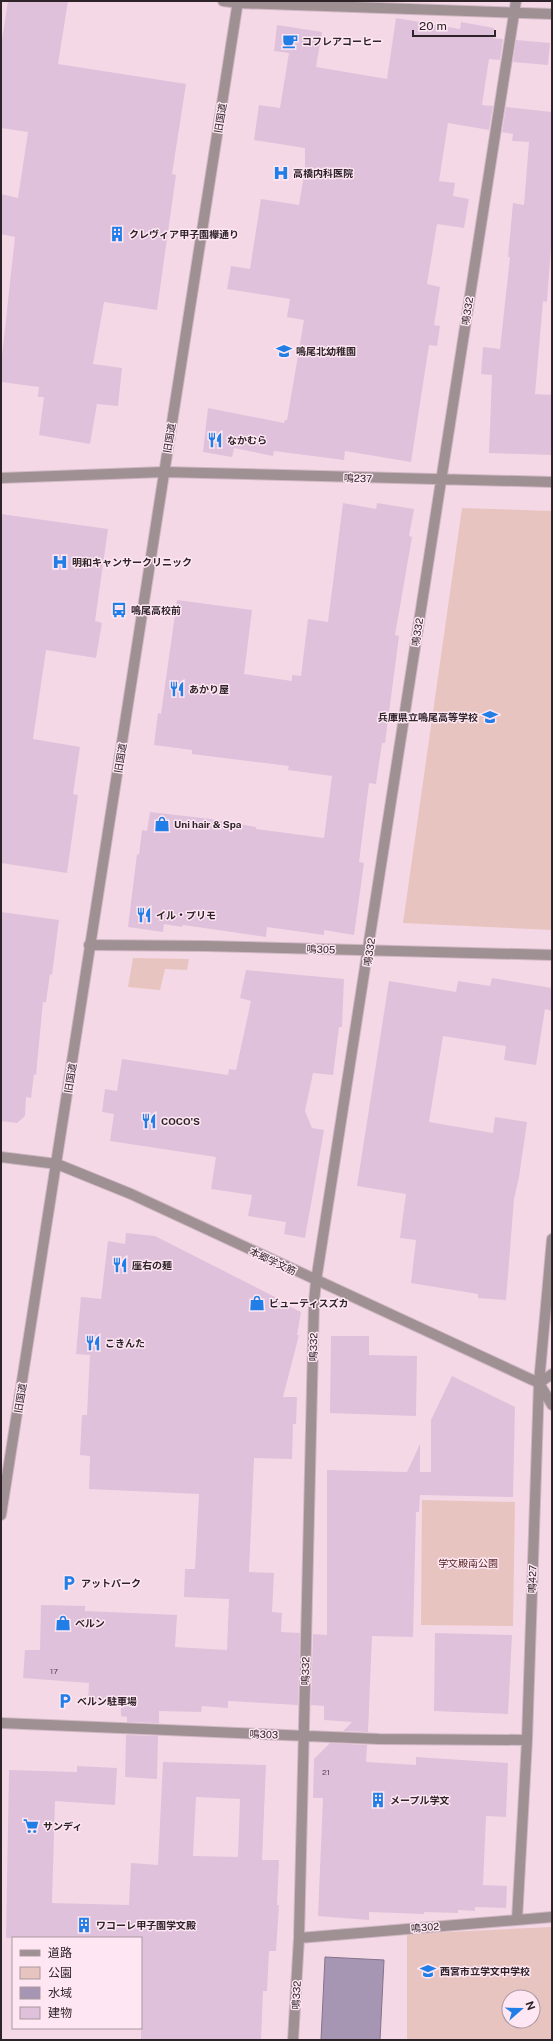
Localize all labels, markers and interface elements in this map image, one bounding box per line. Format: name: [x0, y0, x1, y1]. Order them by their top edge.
scale bar: [413, 12, 495, 38]
text: 20 m: [419, 19, 447, 33]
cafe icon: コフレアコーヒー: [281, 32, 299, 50]
place label: コフレアコーヒー: [302, 35, 382, 47]
street label: 旧国道: [212, 102, 228, 134]
hospital icon: 高橋内科医院: [272, 164, 290, 182]
place label: 高橋内科医院: [293, 167, 353, 179]
building icon: クレヴィア甲子園欅通り: [108, 225, 126, 243]
place label: クレヴィア甲子園欅通り: [129, 228, 239, 240]
street label: 鳴332: [459, 296, 475, 326]
school or university icon: 鳴尾北幼稚園: [275, 342, 293, 360]
place label: 鳴尾北幼稚園: [296, 345, 356, 357]
street label: 旧国道: [161, 422, 177, 454]
restaurant icon: なかむら: [206, 431, 224, 449]
place label: なかむら: [227, 434, 267, 446]
street label: 鳴237: [344, 472, 372, 484]
hospital icon: 明和キャンサークリニック: [51, 553, 69, 571]
place label: 明和キャンサークリニック: [72, 556, 192, 568]
bus stop icon: 鳴尾高校前: [110, 601, 128, 619]
place label: 鳴尾高校前: [131, 604, 181, 616]
street label: 鳴332: [409, 617, 425, 647]
restaurant icon: あかり屋: [168, 680, 186, 698]
place label: あかり屋: [189, 683, 229, 695]
school or university icon: 兵庫県立鳴尾高等学校: [481, 708, 499, 726]
place label: 兵庫県立鳴尾高等学校: [378, 711, 478, 723]
street label: 旧国道: [112, 742, 128, 774]
shop icon: Uni hair & Spa: [153, 815, 171, 833]
place label: Uni hair & Spa: [174, 818, 242, 830]
restaurant icon: イル・プリモ: [135, 906, 153, 924]
place label: イル・プリモ: [156, 909, 216, 921]
street label: 鳴332: [361, 937, 377, 967]
street label: 鳴305: [306, 943, 336, 955]
street label: 旧国道: [62, 1062, 78, 1094]
restaurant icon: COCO'S: [140, 1112, 158, 1130]
place label: COCO'S: [161, 1115, 200, 1127]
street label: 本郷学文筋: [248, 1245, 298, 1277]
restaurant icon: 座右の麺: [111, 1256, 129, 1274]
place label: 座右の麺: [132, 1259, 172, 1271]
shop icon: ビューティスズカ: [248, 1294, 266, 1312]
place label: ビューティスズカ: [269, 1297, 348, 1309]
street label: 鳴332: [307, 1333, 319, 1361]
restaurant icon: こきんた: [84, 1334, 102, 1352]
place label: こきんた: [105, 1337, 145, 1349]
street label: 旧国道: [12, 1382, 28, 1414]
park label: 学文殿南公園: [438, 1557, 498, 1569]
street label: 鳴427: [526, 1565, 538, 1593]
parking icon: アットパーク: [60, 1574, 78, 1592]
place label: アットパーク: [81, 1577, 141, 1589]
shop icon: ベルン: [54, 1614, 72, 1632]
place label: ベルン: [75, 1617, 105, 1629]
street label: 鳴332: [299, 1657, 311, 1685]
house number: 17: [50, 1666, 58, 1676]
parking icon: ベルン駐車場: [56, 1692, 74, 1710]
place label: ベルン駐車場: [77, 1695, 137, 1707]
street label: 鳴303: [250, 1728, 278, 1740]
house number: 21: [322, 1767, 330, 1777]
building icon: メープル学文: [369, 1791, 387, 1809]
place label: メープル学文: [390, 1794, 449, 1806]
supermarket icon: サンディ: [22, 1817, 40, 1835]
place label: サンディ: [43, 1820, 82, 1832]
building icon: ワコーレ甲子園学文殿: [75, 1916, 93, 1934]
place label: ワコーレ甲子園学文殿: [96, 1919, 196, 1931]
street label: 鳴302: [410, 1920, 440, 1934]
legend: [12, 1937, 142, 2029]
text: 道路: [48, 1946, 72, 1960]
school or university icon: 西宮市立学文中学校: [419, 1962, 437, 1980]
place label: 西宮市立学文中学校: [440, 1965, 530, 1977]
text: 公園: [48, 1966, 72, 1980]
street label: 鳴332: [289, 1980, 303, 2010]
text: 水域: [48, 1986, 72, 2000]
north arrow: [501, 1989, 541, 2029]
text: N: [523, 1999, 538, 2012]
text: 建物: [48, 2006, 72, 2020]

